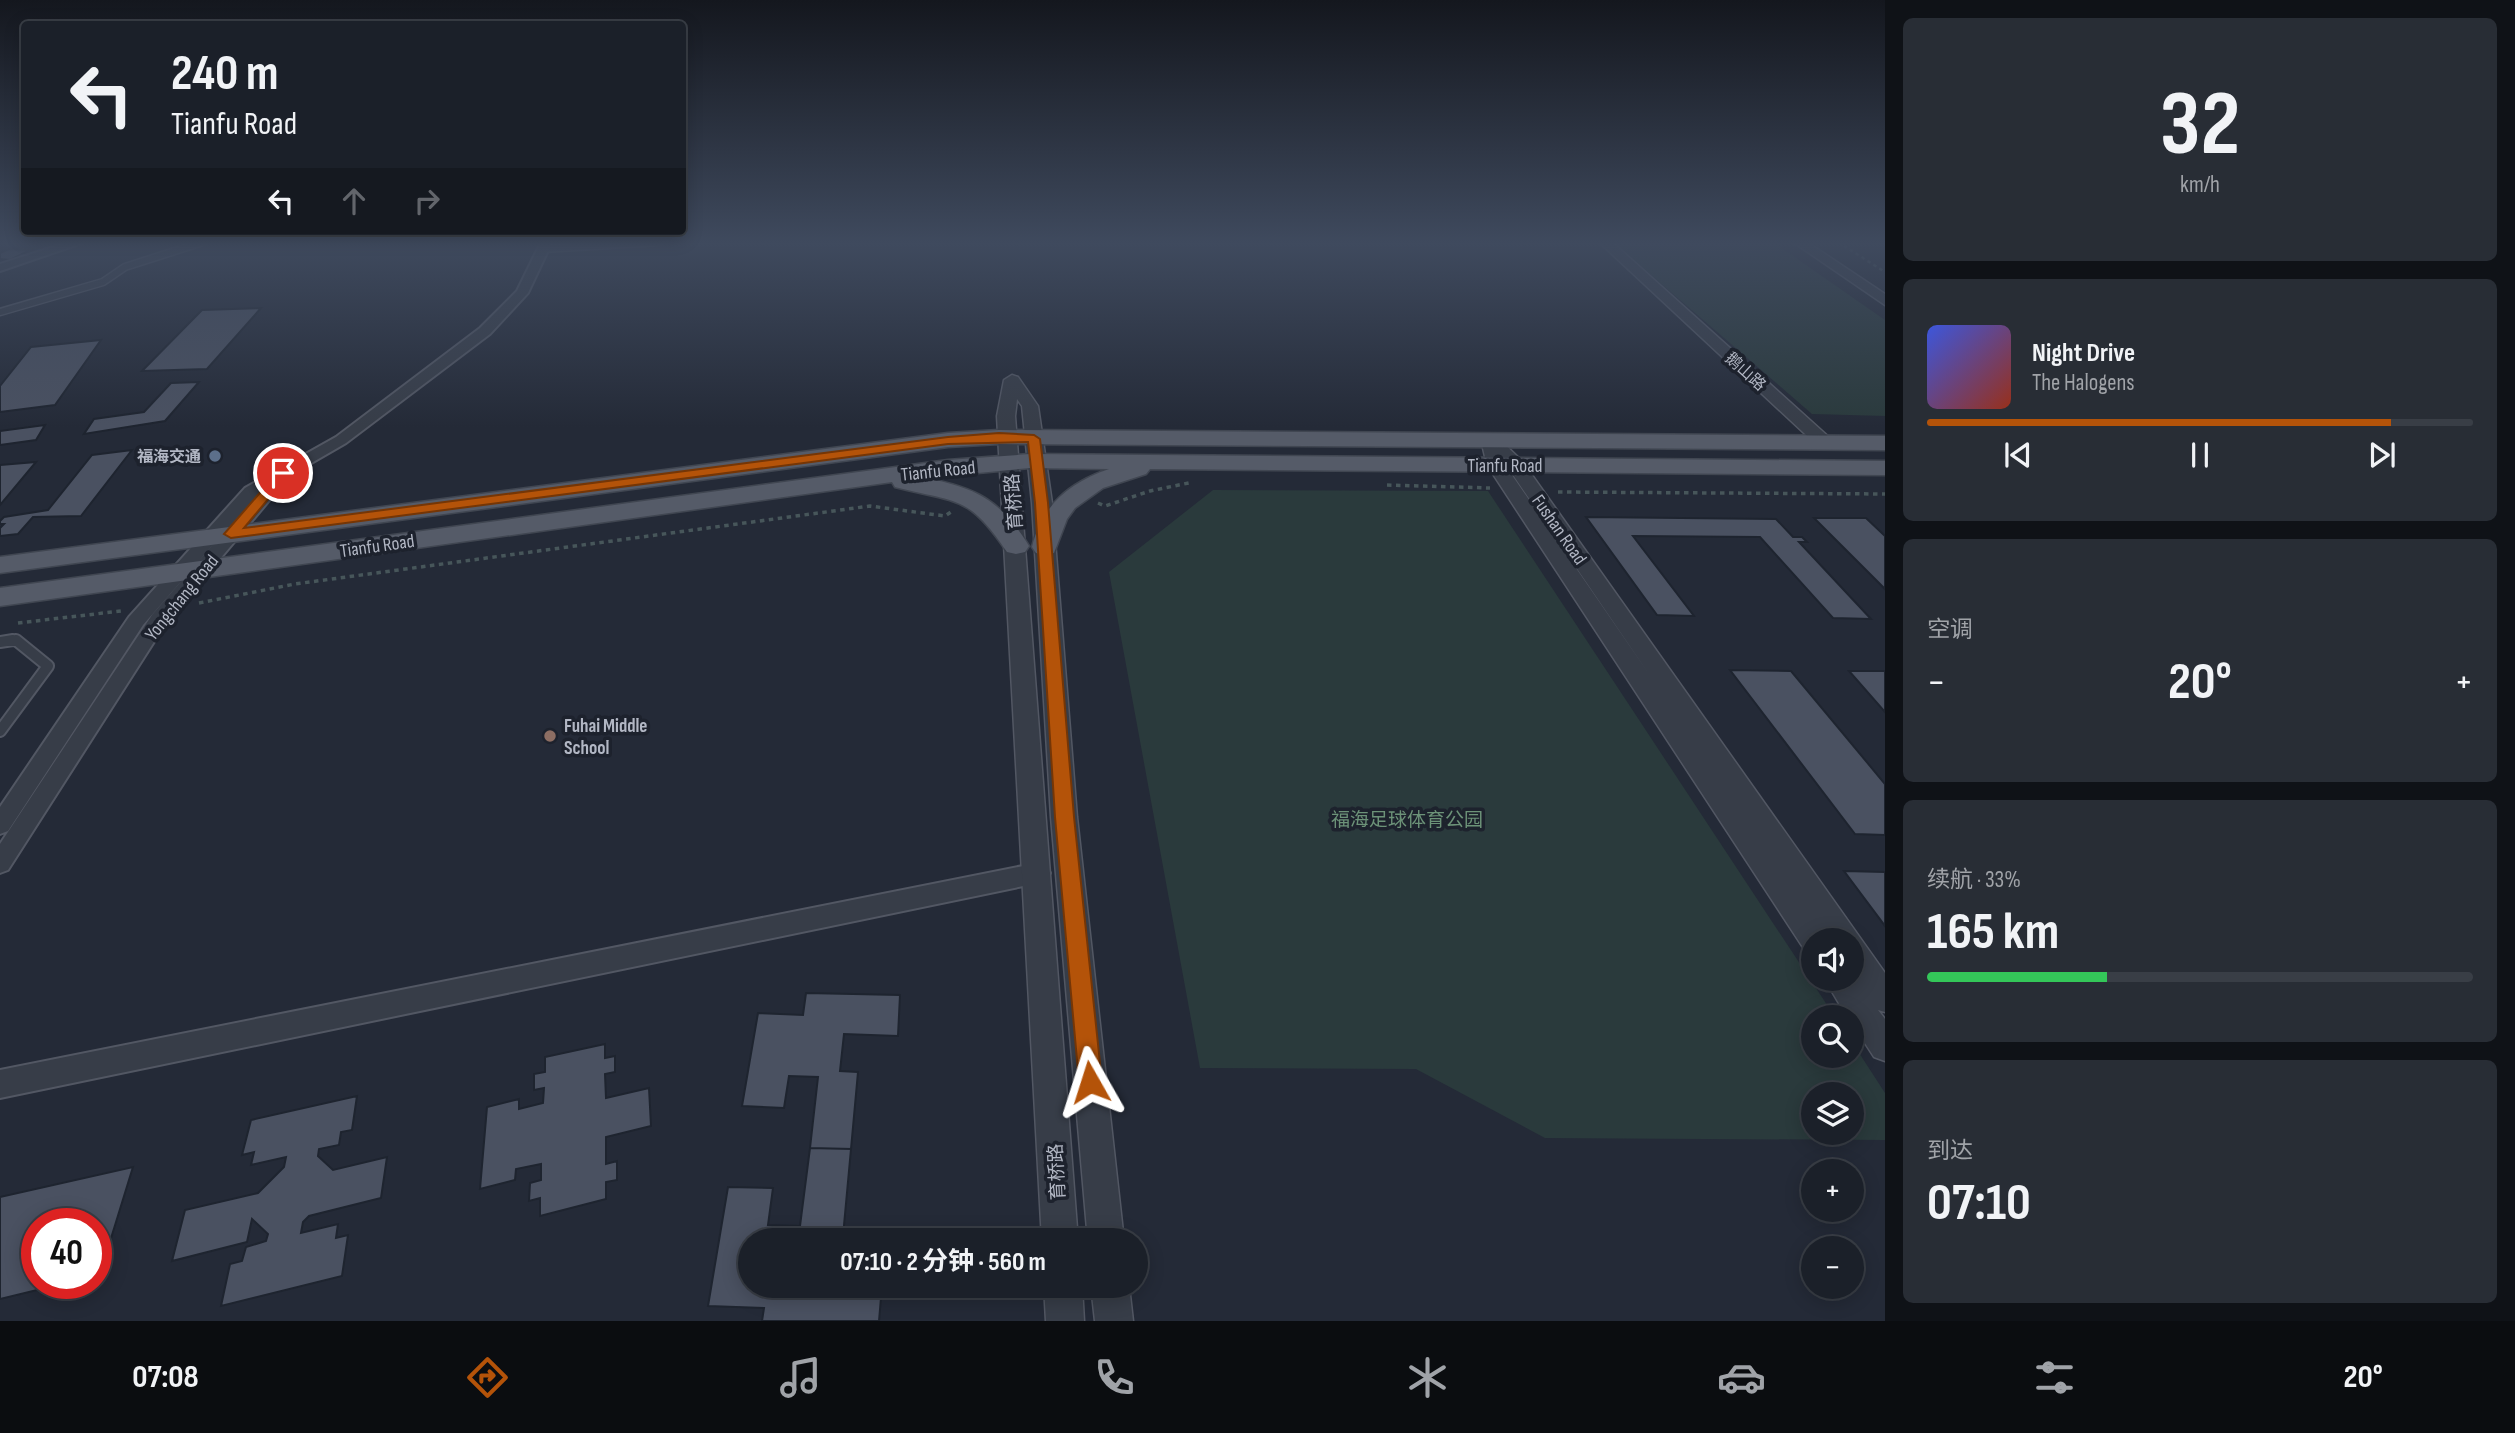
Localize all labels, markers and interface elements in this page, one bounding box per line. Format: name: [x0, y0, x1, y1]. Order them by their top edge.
text: 240 m: [171, 45, 279, 104]
icon: left: [56, 49, 147, 140]
text: 32: [2160, 71, 2240, 180]
text: Tianfu Road: [171, 105, 297, 144]
text: km/h: [2180, 171, 2220, 199]
icon: left: [262, 182, 300, 220]
icon: ahead: [335, 182, 373, 220]
icon: right: [408, 182, 446, 220]
text: Night Drive: [2032, 338, 2135, 369]
street label: 鹅山路: [1721, 349, 1769, 395]
text: The Halogens: [2032, 369, 2135, 397]
icon: previous: [1999, 436, 2037, 474]
icon: pause: [2181, 436, 2219, 474]
icon: next: [2363, 436, 2401, 474]
pin: [253, 443, 313, 503]
place label: 福海交通: [137, 447, 201, 467]
marker: 福海交通: [207, 448, 223, 464]
icon: arrive: [264, 454, 302, 492]
street label: Tianfu Road: [1468, 455, 1542, 478]
street label: Tianfu Road: [900, 456, 977, 487]
street label: 育桥路: [1001, 473, 1028, 531]
street label: Fushan Road: [1526, 490, 1591, 569]
street label: Tianfu Road: [339, 530, 416, 563]
street label: Yongchang Road: [141, 550, 224, 646]
text: 空调: [1927, 616, 1973, 644]
text: 20°: [2168, 651, 2232, 714]
text: −: [1927, 660, 1946, 705]
text: +: [2454, 660, 2473, 705]
place label: Fuhai Middle School: [564, 715, 647, 760]
marker: Fuhai Middle School: [542, 728, 558, 744]
park label: 福海足球体育公园: [1331, 809, 1483, 832]
text: 续航 · 33%: [1927, 866, 2021, 894]
text: 165 km: [1927, 901, 2059, 964]
map controls: [1801, 928, 1864, 1299]
button: sound: [1801, 928, 1864, 991]
button: search: [1801, 1005, 1864, 1068]
position arrow: [1053, 1045, 1127, 1119]
button: layers: [1801, 1082, 1864, 1145]
text: 到达: [1927, 1137, 1973, 1165]
street label: 育桥路: [1045, 1143, 1070, 1201]
button: +: [1801, 1159, 1864, 1222]
text: 07:10: [1927, 1172, 2031, 1235]
speed limit sign: 40: [21, 1208, 112, 1299]
button: −: [1801, 1236, 1864, 1299]
text: 07:10 · 2 分钟 · 560 m: [840, 1247, 1046, 1278]
icon: directions: [463, 1353, 512, 1402]
icon: music: [776, 1353, 825, 1402]
icon: phone: [1090, 1353, 1139, 1402]
icon: climate: [1403, 1353, 1452, 1402]
icon: car: [1717, 1353, 1766, 1402]
icon: filters: [2030, 1353, 2079, 1402]
text: 07:08: [132, 1358, 199, 1397]
text: 20°: [2343, 1358, 2383, 1397]

